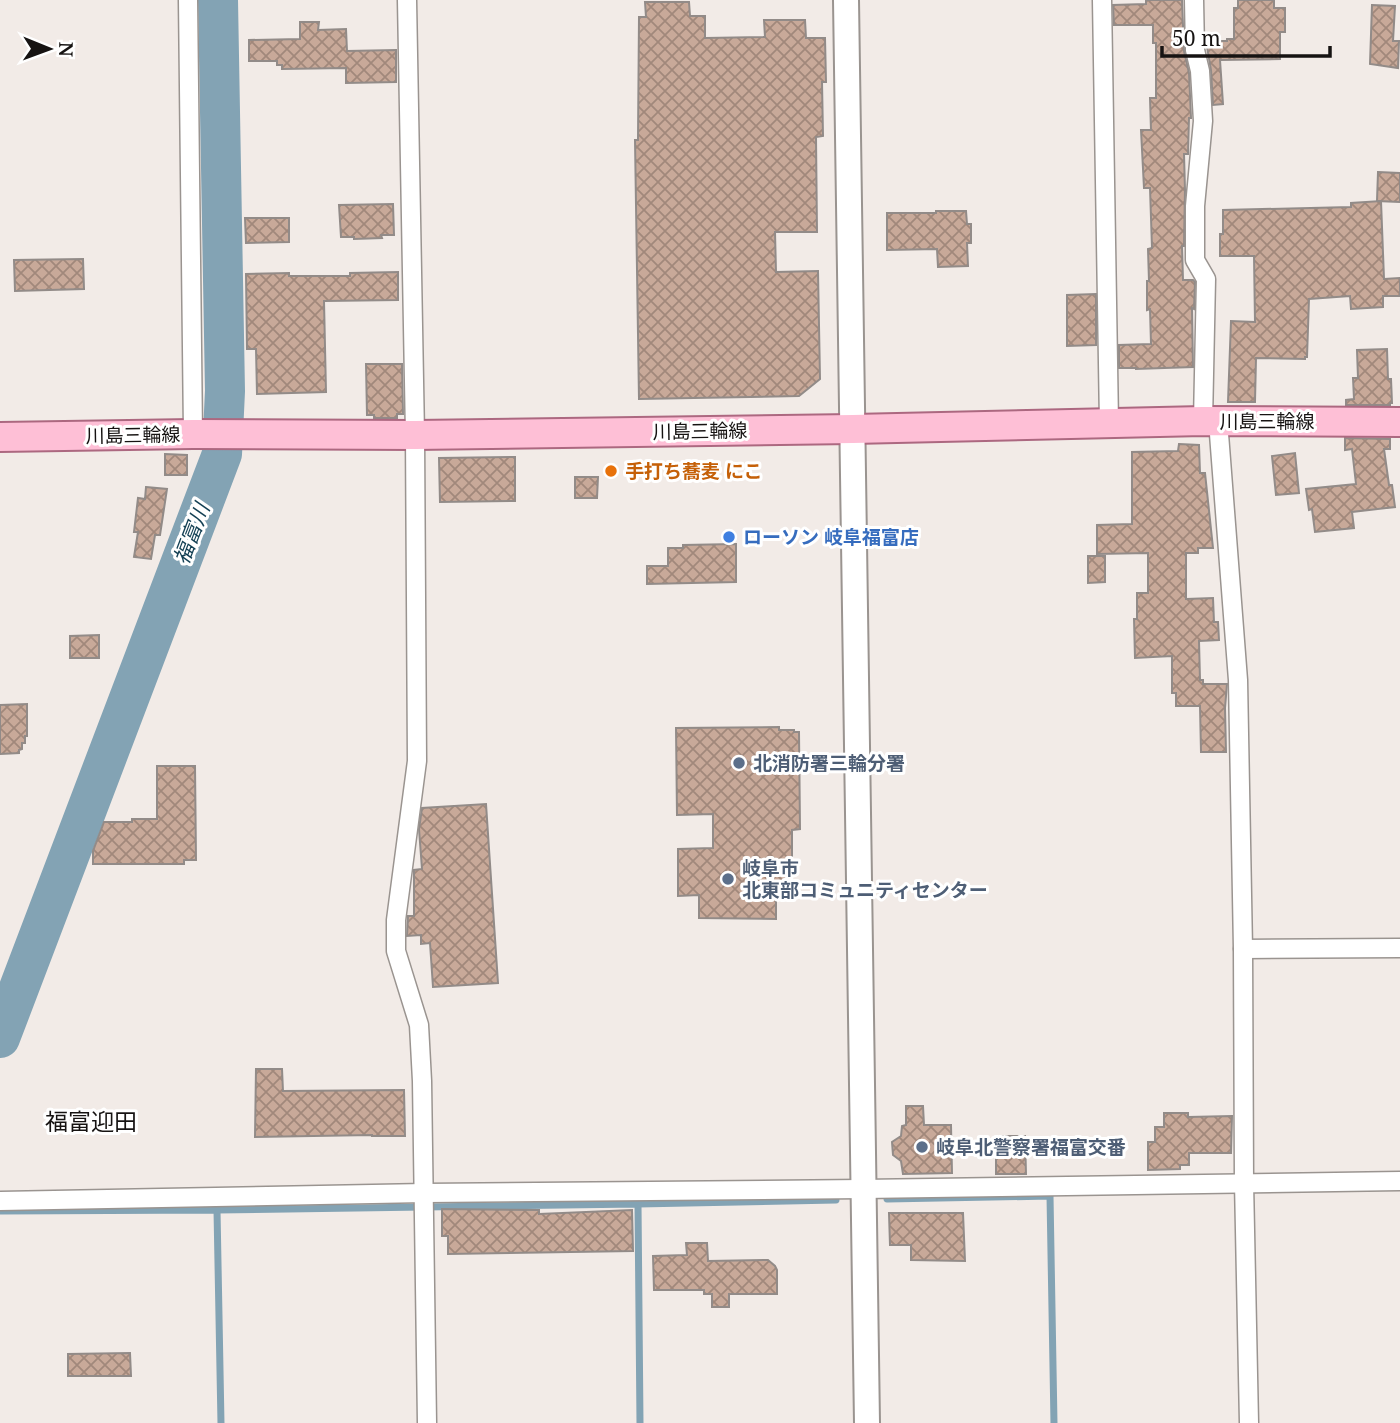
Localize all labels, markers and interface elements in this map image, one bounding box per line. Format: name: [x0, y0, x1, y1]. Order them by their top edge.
north arrow: [14, 14, 84, 84]
scale bar: [1162, 14, 1330, 58]
text: 50 m: [1172, 24, 1221, 52]
text: N: [53, 42, 79, 57]
street label: 川島三輪線: [1219, 408, 1315, 434]
street label: 川島三輪線: [652, 417, 748, 445]
street label: 川島三輪線: [85, 421, 181, 449]
place label: 手打ち蕎麦 にこ: [625, 458, 763, 484]
marker: 手打ち蕎麦 にこ: [603, 463, 619, 479]
water label: 福富川: [167, 497, 216, 568]
place label: ローソン 岐阜福富店: [743, 524, 919, 550]
marker: ローソン 岐阜福富店: [721, 529, 737, 545]
place label: 北消防署三輪分署: [753, 750, 905, 776]
marker: 北消防署三輪分署: [731, 755, 747, 771]
place label: 岐阜市 北東部コミュニティセンター: [742, 855, 988, 903]
marker: 岐阜市 北東部コミュニティセンター: [720, 871, 736, 887]
district label: 福富迎田: [45, 1105, 137, 1137]
place label: 岐阜北警察署福富交番: [936, 1134, 1126, 1160]
marker: 岐阜北警察署福富交番: [914, 1139, 930, 1155]

